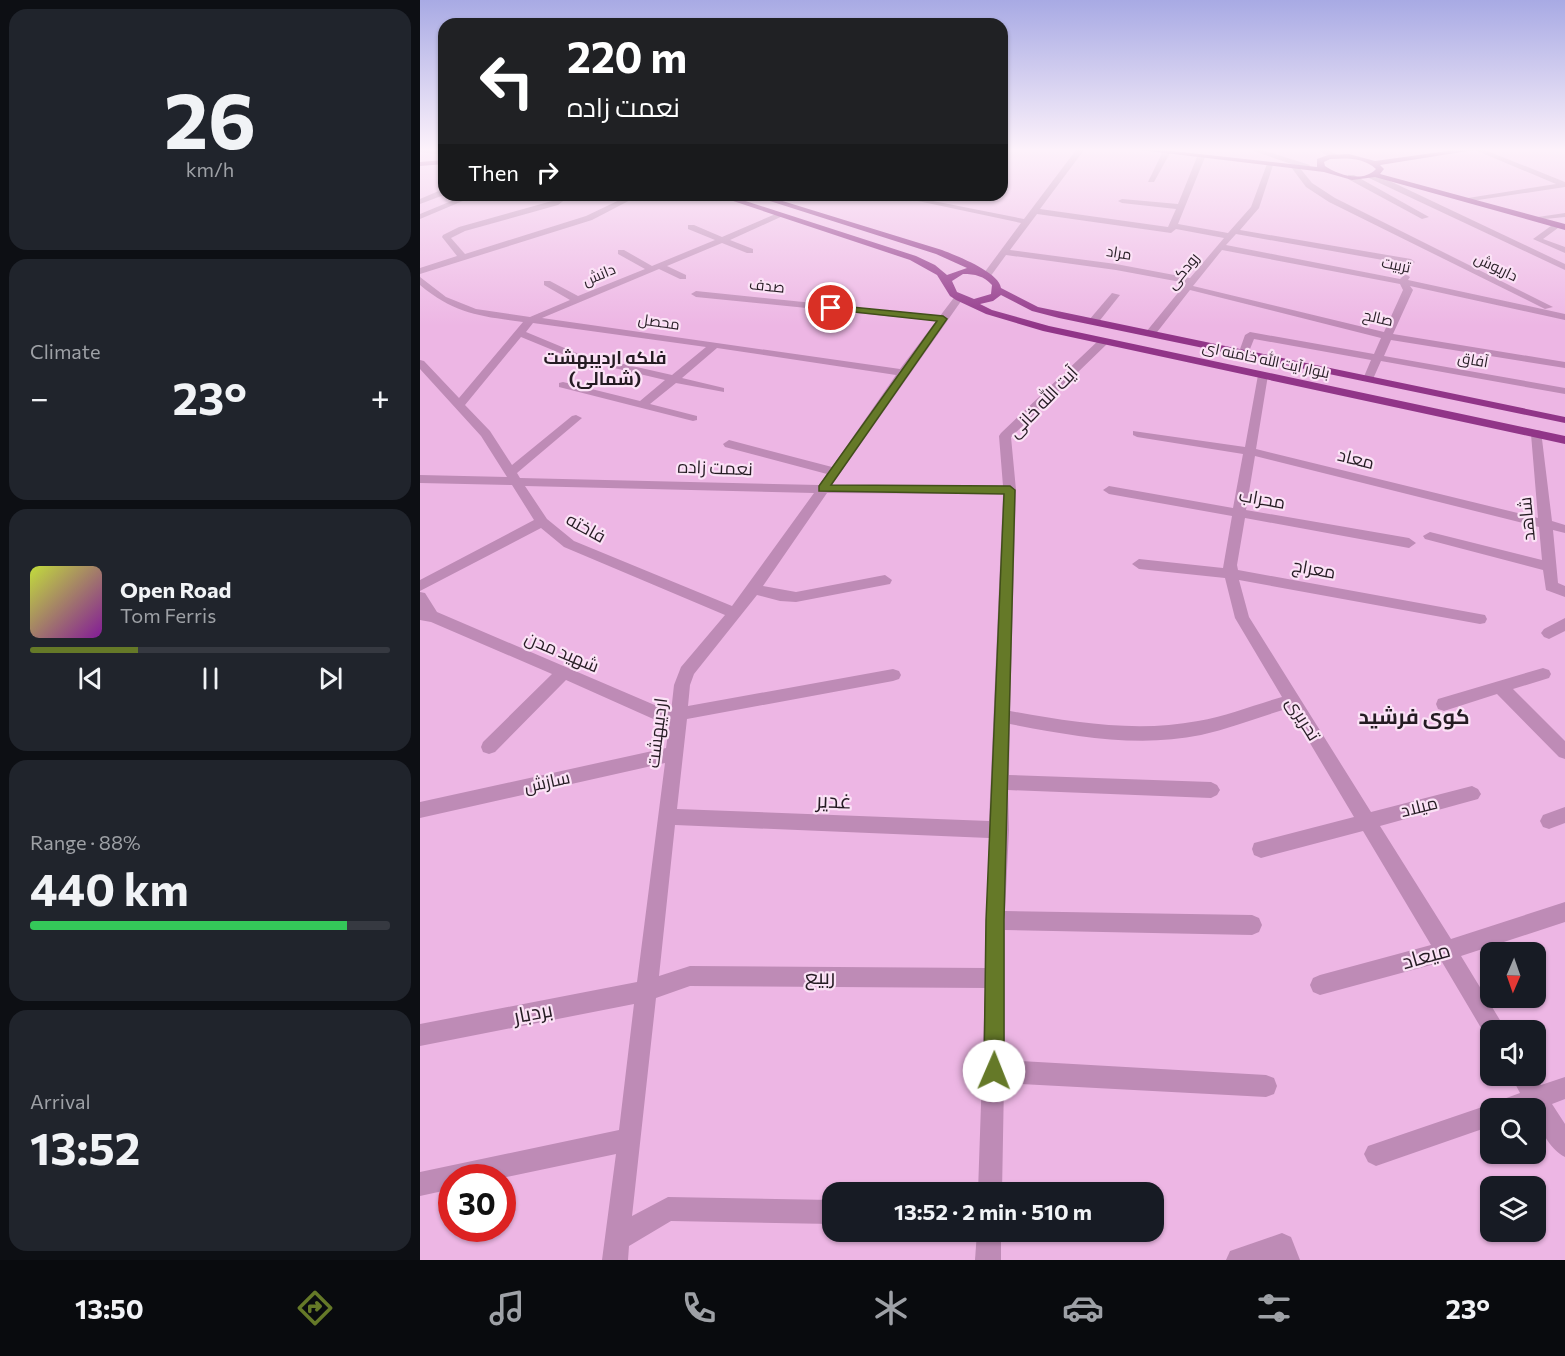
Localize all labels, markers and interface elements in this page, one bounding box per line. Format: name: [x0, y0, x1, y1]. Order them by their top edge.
text: 220 m: [567, 30, 687, 82]
icon: left: [468, 42, 546, 120]
text: 26: [164, 70, 256, 165]
text: نعمت زاده: [567, 90, 680, 123]
icon: right: [531, 156, 564, 189]
text: km/h: [186, 157, 234, 181]
text: Then: [468, 159, 519, 186]
street label: مراد: [1105, 241, 1133, 264]
street label: رودکی: [1162, 248, 1204, 294]
street label: داریوش: [1471, 248, 1521, 286]
street label: تربیت: [1380, 252, 1412, 277]
street label: دانش: [579, 259, 619, 291]
street label: صدف: [748, 274, 786, 296]
pin: [805, 282, 856, 333]
icon: arrive: [814, 291, 847, 324]
street label: صالح: [1361, 305, 1395, 332]
street label: محصل: [637, 309, 681, 335]
street label: بلوار آیت الله خامنه ای: [1200, 337, 1332, 383]
text: Climate: [30, 339, 100, 363]
district label: فلکه اردیبهشت (شمالی): [543, 346, 667, 390]
street label: آفاق: [1456, 348, 1490, 372]
street label: آیت الله خانی: [1003, 361, 1083, 442]
text: 23°: [173, 369, 247, 424]
text: −: [30, 376, 49, 417]
text: +: [371, 376, 390, 417]
street label: معاد: [1336, 443, 1377, 473]
street label: نعمت زاده: [677, 455, 753, 480]
street label: محراب: [1237, 483, 1287, 514]
street label: شاهد: [1513, 496, 1539, 542]
street label: فاخته: [563, 507, 610, 547]
street label: معراج: [1290, 553, 1338, 585]
text: Open Road: [120, 576, 231, 603]
text: Tom Ferris: [120, 603, 216, 627]
street label: شهید مدن: [522, 626, 603, 677]
icon: previous: [74, 662, 107, 695]
icon: pause: [194, 662, 227, 695]
icon: next: [314, 662, 347, 695]
street label: تحریری: [1281, 693, 1326, 745]
street label: اردیبهشت: [641, 697, 672, 769]
district label: کوی فرشید: [1358, 703, 1470, 730]
street label: سازش: [522, 765, 572, 798]
street label: غدیر: [815, 786, 852, 814]
street label: میلاد: [1398, 791, 1440, 821]
text: Range · 88%: [30, 830, 141, 854]
text: 440 km: [30, 860, 189, 915]
street label: میعاد: [1398, 936, 1453, 973]
north arrow: [1480, 942, 1546, 1008]
map controls: [1480, 942, 1546, 1242]
street label: ربیع: [805, 963, 835, 991]
street label: بردبار: [510, 996, 555, 1029]
button: sound: [1480, 1020, 1546, 1086]
position arrow: [962, 1039, 1026, 1103]
text: Arrival: [30, 1089, 91, 1113]
button: search: [1480, 1098, 1546, 1164]
text: 13:52: [30, 1119, 140, 1174]
speed limit sign: 30: [438, 1164, 516, 1242]
button: layers: [1480, 1176, 1546, 1242]
text: 13:52 · 2 min · 510 m: [894, 1198, 1092, 1225]
icon: directions: [294, 1287, 336, 1329]
icon: music: [486, 1287, 528, 1329]
icon: phone: [678, 1287, 720, 1329]
icon: climate: [870, 1287, 912, 1329]
icon: car: [1062, 1287, 1104, 1329]
icon: filters: [1253, 1287, 1295, 1329]
text: 13:50: [75, 1292, 144, 1325]
text: 23°: [1445, 1292, 1490, 1325]

